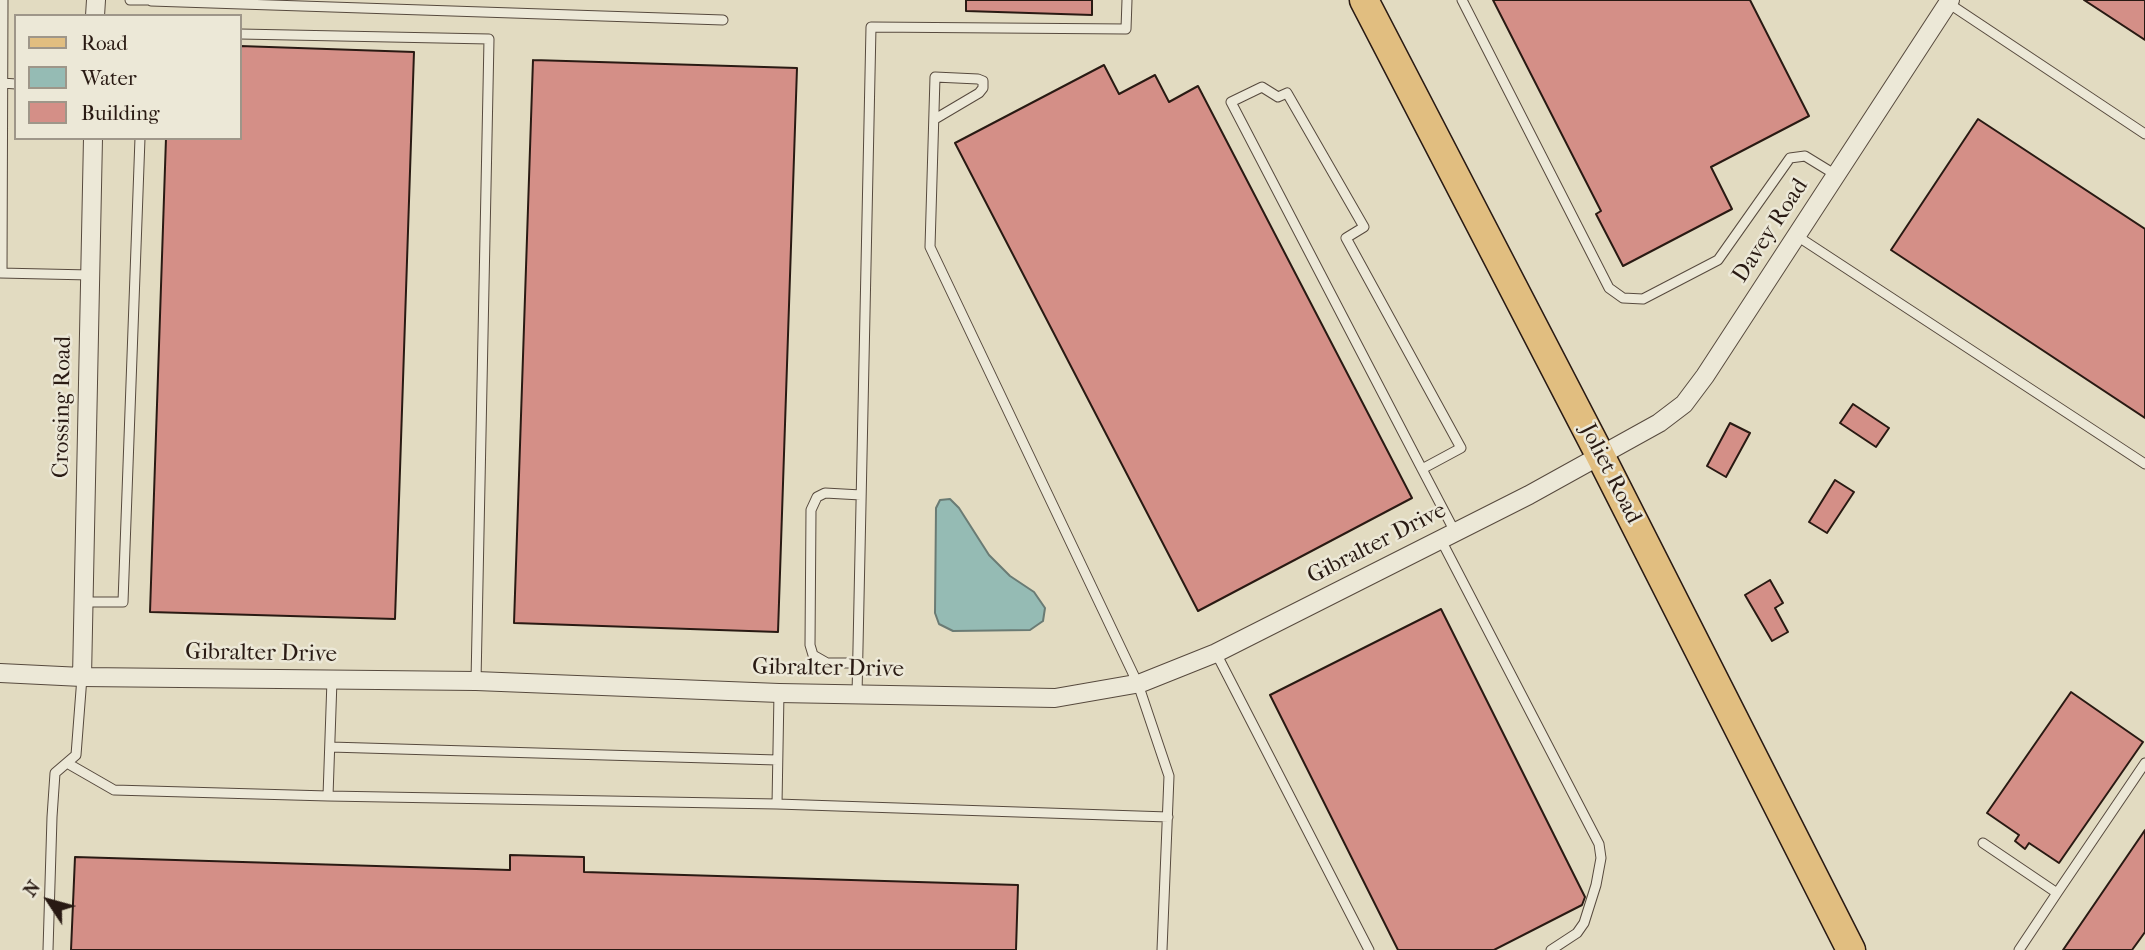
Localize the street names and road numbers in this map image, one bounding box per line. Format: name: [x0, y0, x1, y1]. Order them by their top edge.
street label: Davey Road: [1727, 174, 1815, 288]
street label: Crossing Road: [48, 336, 78, 478]
street label: Joliet Road: [1573, 419, 1647, 529]
street label: Gibralter Drive: [1303, 497, 1451, 591]
street label: Gibralter Drive: [185, 639, 337, 669]
street label: Gibralter Drive: [752, 654, 904, 684]

